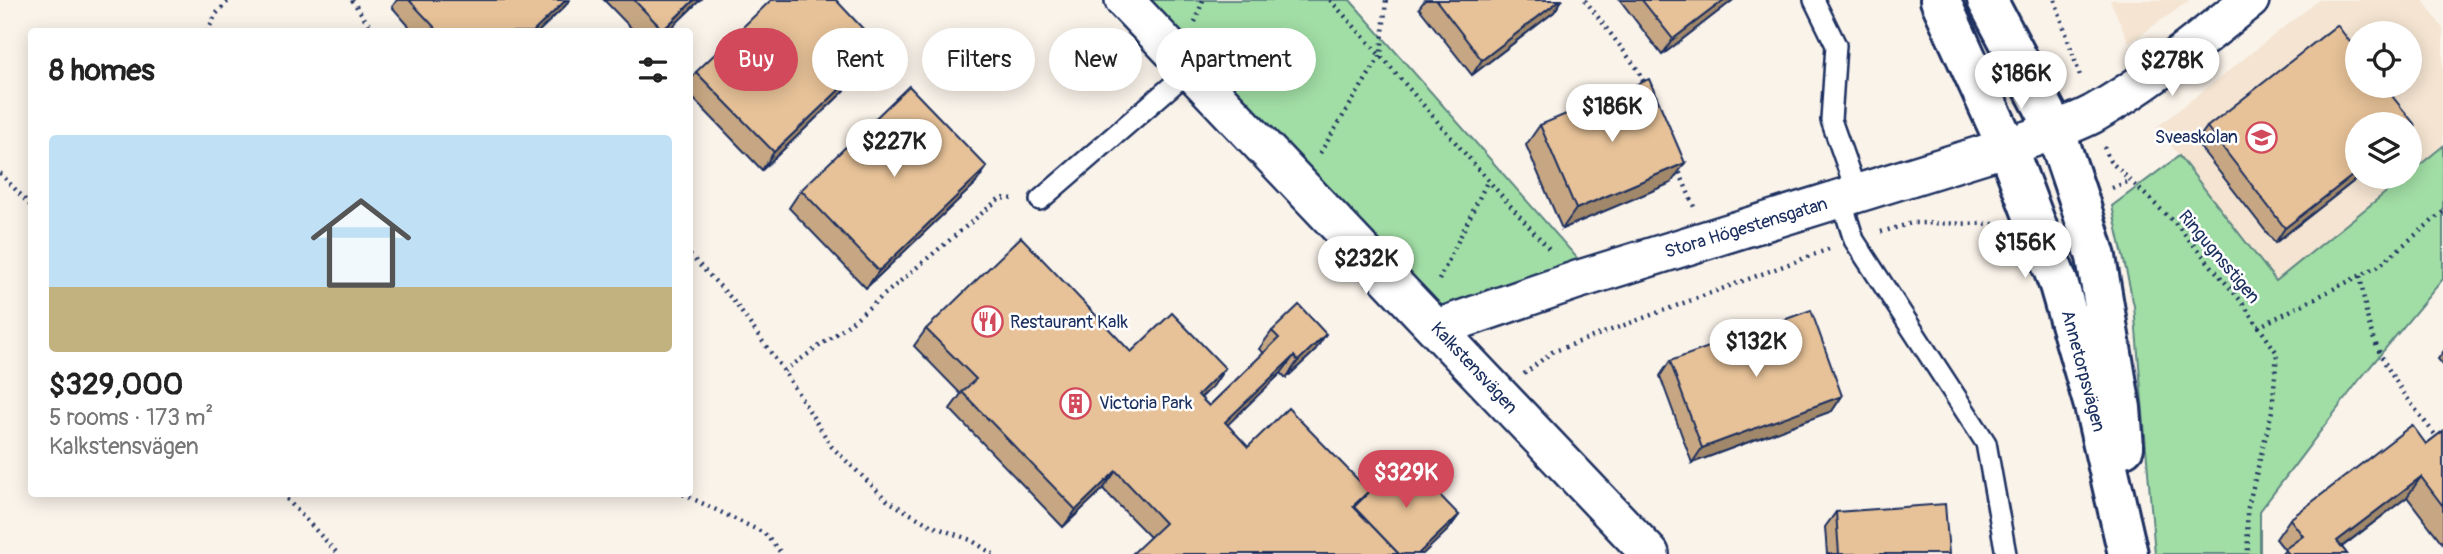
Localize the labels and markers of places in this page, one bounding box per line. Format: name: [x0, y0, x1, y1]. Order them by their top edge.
pin: $278K: [2123, 38, 2221, 98]
pin: $186K: [1972, 52, 2070, 111]
pin: $186K: [1563, 85, 1661, 144]
pin: $227K: [845, 120, 943, 179]
school or university icon: Sveaskolan: [2244, 120, 2278, 154]
place label: Sveaskolan: [2155, 126, 2238, 149]
pin: $156K: [1976, 220, 2074, 280]
pin: $232K: [1317, 236, 1415, 296]
restaurant icon: Restaurant Kalk: [970, 305, 1004, 339]
place label: Restaurant Kalk: [1010, 311, 1129, 334]
pin: $132K: [1707, 320, 1805, 379]
building icon: Victoria Park: [1059, 386, 1093, 420]
place label: Victoria Park: [1099, 392, 1193, 415]
pin: $329K: [1357, 450, 1455, 510]

